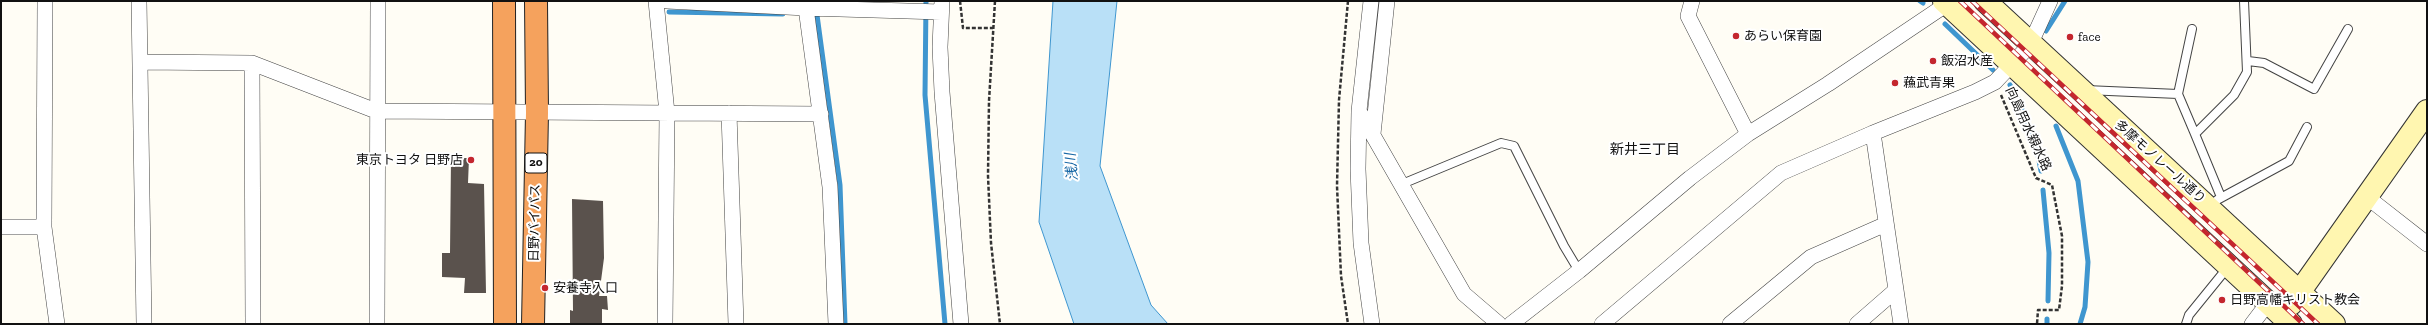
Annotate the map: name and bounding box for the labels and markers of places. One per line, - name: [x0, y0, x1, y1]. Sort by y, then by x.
- place label: あらい保育園: [1744, 28, 1822, 44]
- place label: face: [2078, 29, 2101, 45]
- marker: あらい保育園: [1731, 31, 1741, 41]
- marker: face: [2065, 32, 2075, 42]
- place label: 飯沼水産: [1941, 53, 1993, 69]
- marker: 飯沼水産: [1928, 56, 1938, 66]
- place label: 蘓武青果: [1903, 75, 1955, 91]
- marker: 蘓武青果: [1890, 78, 1900, 88]
- place label: 東京トヨタ 日野店: [356, 152, 463, 168]
- marker: 東京トヨタ 日野店: [466, 155, 476, 165]
- place label: 安養寺入口: [553, 280, 618, 296]
- marker: 安養寺入口: [540, 283, 550, 293]
- place label: 日野高幡キリスト教会: [2230, 292, 2360, 308]
- marker: 日野高幡キリスト教会: [2217, 295, 2227, 305]

